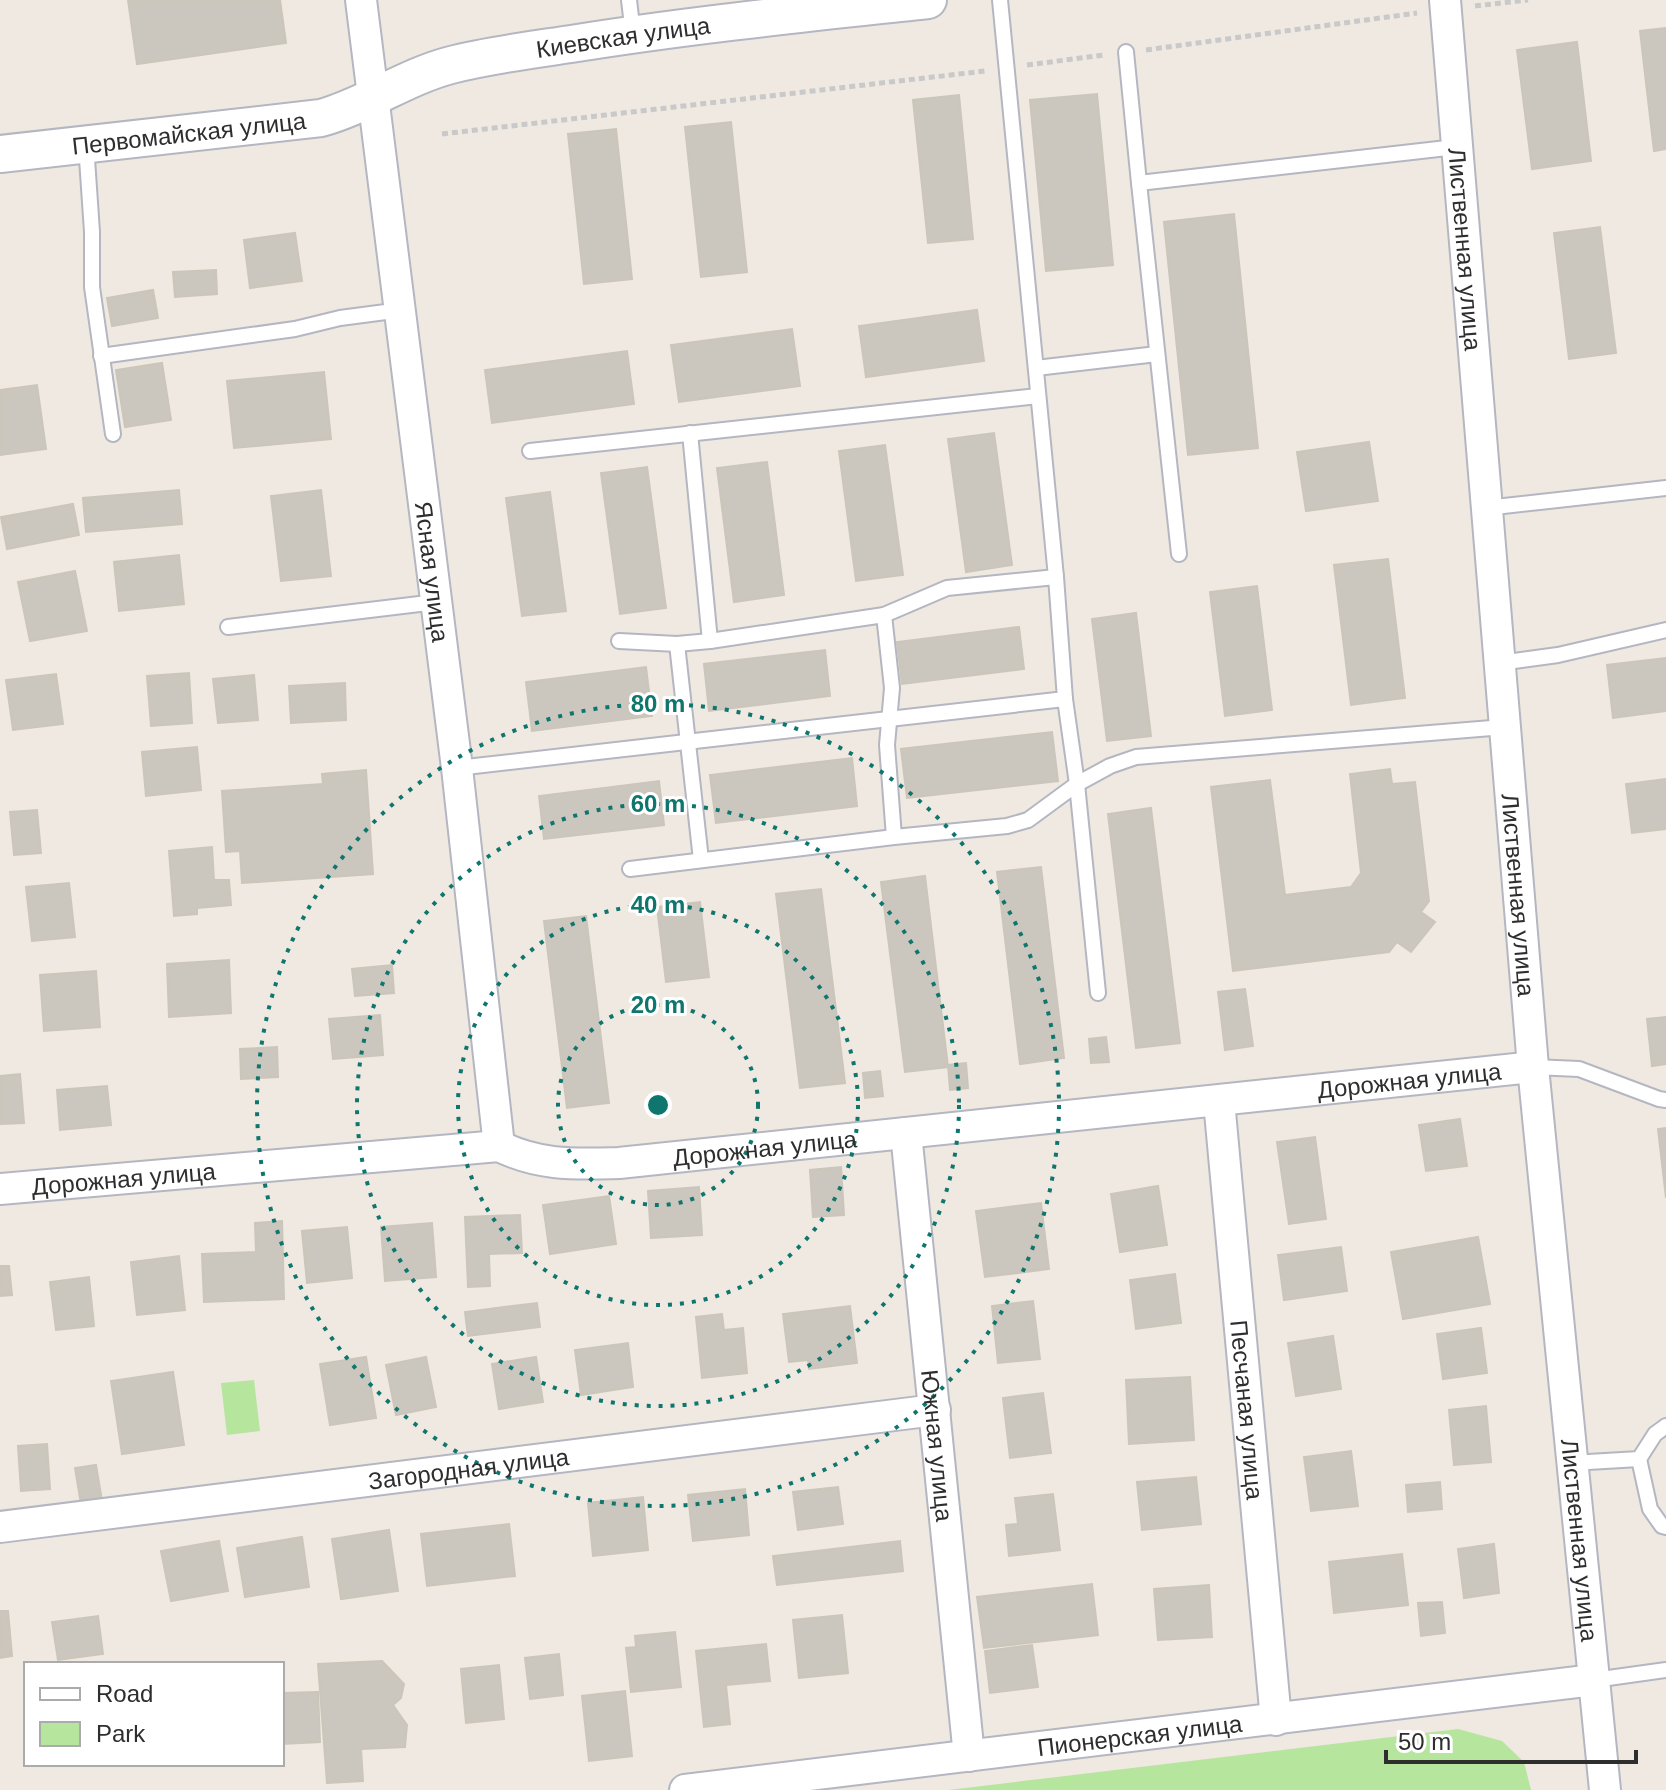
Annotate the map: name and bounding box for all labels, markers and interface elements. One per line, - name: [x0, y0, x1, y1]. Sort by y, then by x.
- street label: Киевская улица: [534, 11, 712, 62]
- street label: Первомайская улица: [70, 106, 308, 159]
- street label: Лиственная улица: [1444, 147, 1487, 352]
- street label: Ясная улица: [410, 500, 455, 644]
- text: 80 m: [631, 690, 685, 717]
- text: 60 m: [631, 790, 685, 817]
- street label: Лиственная улица: [1497, 792, 1541, 998]
- text: 40 m: [631, 891, 685, 918]
- text: 20 m: [631, 991, 685, 1018]
- street label: Дорожная улица: [1316, 1057, 1503, 1103]
- centre of rings: [644, 1091, 672, 1119]
- street label: Дорожная улица: [671, 1125, 859, 1171]
- street label: Дорожная улица: [30, 1157, 217, 1200]
- street label: Песчаная улица: [1226, 1319, 1269, 1501]
- street label: Южная улица: [916, 1368, 959, 1523]
- street label: Лиственная улица: [1557, 1437, 1604, 1643]
- street label: Загородная улица: [366, 1442, 571, 1494]
- legend: [24, 1662, 284, 1766]
- text: Road: [96, 1680, 153, 1707]
- street label: Пионерская улица: [1036, 1709, 1244, 1761]
- scale bar: [1386, 1714, 1636, 1764]
- text: Park: [96, 1720, 146, 1747]
- text: 50 m: [1398, 1728, 1451, 1755]

